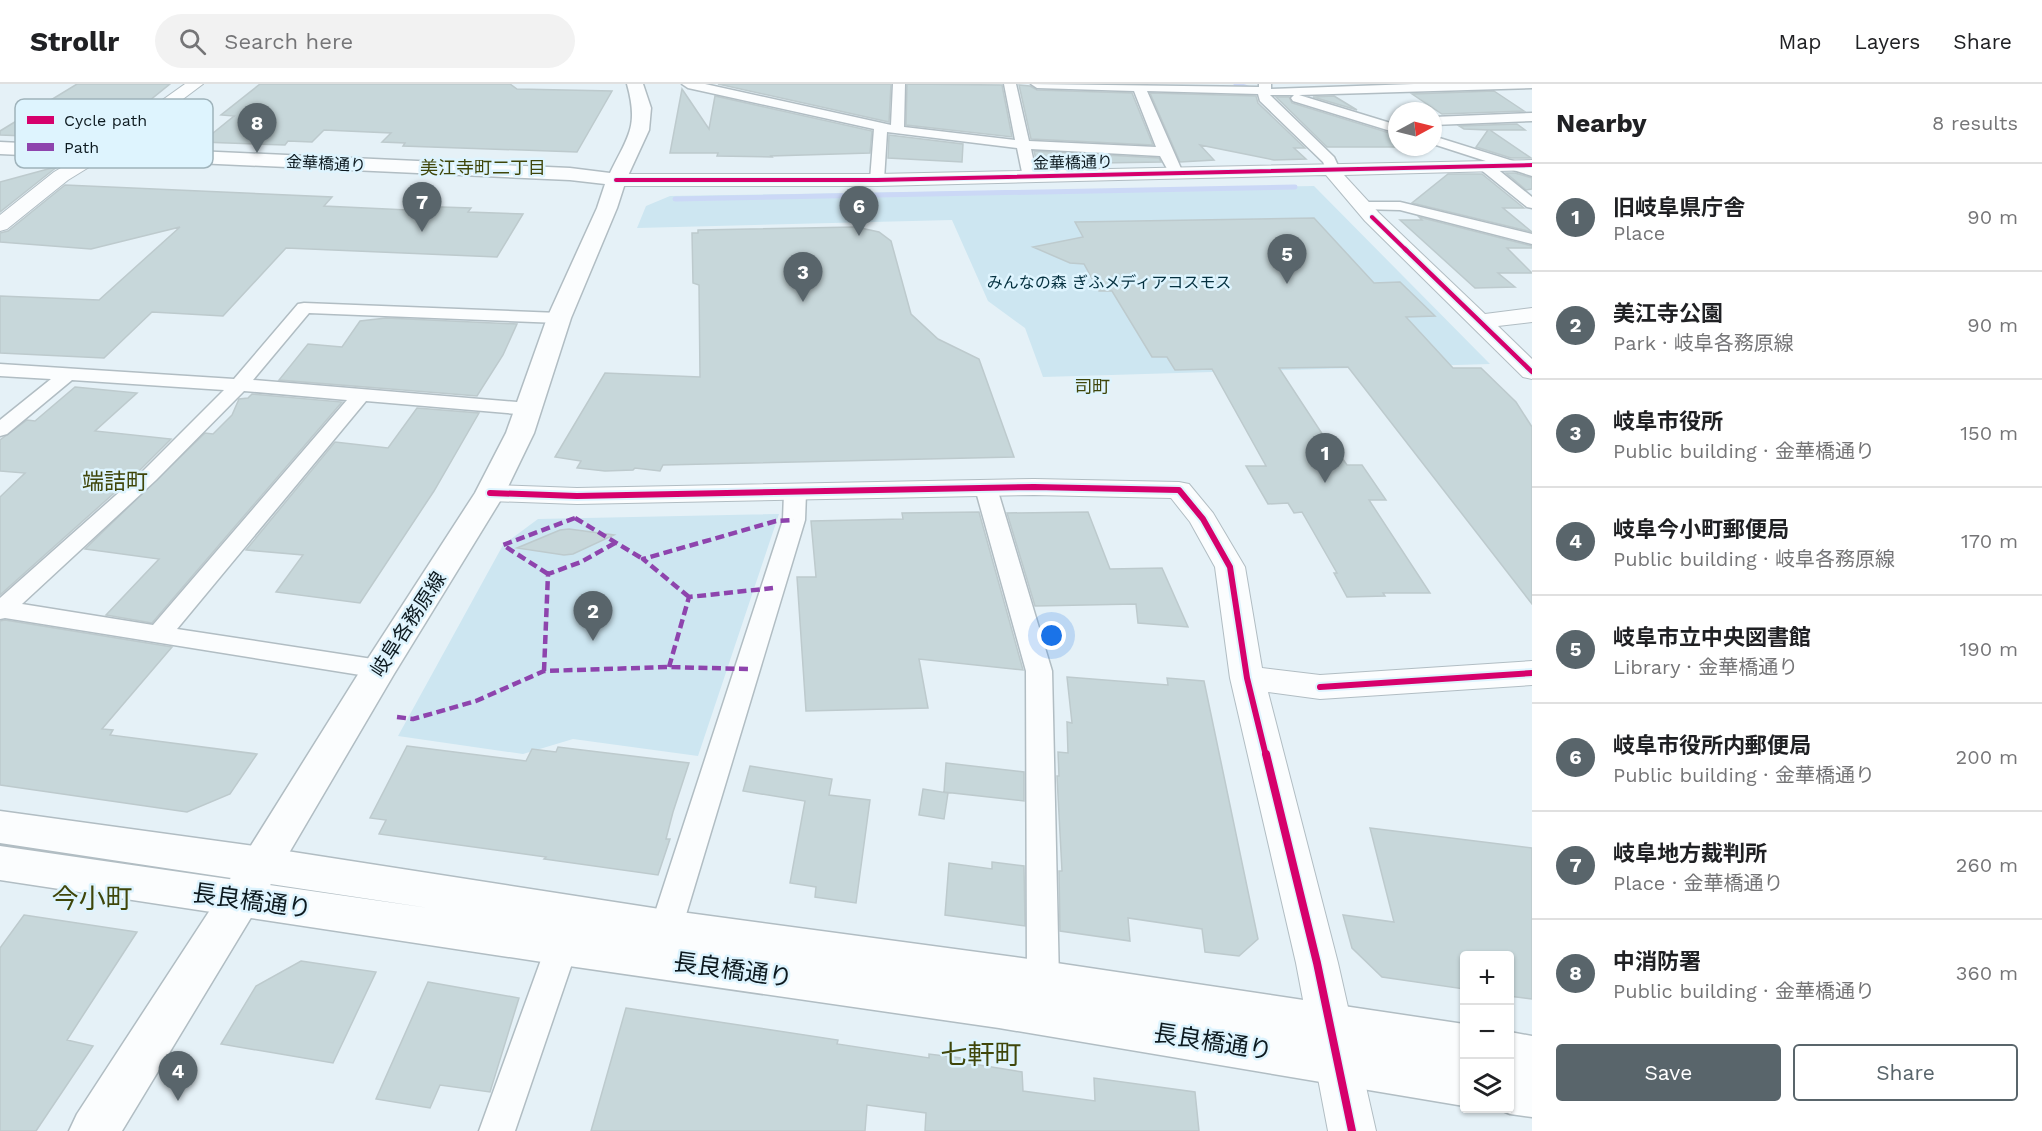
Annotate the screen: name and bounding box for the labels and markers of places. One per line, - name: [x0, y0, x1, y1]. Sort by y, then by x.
- pin: 8: [238, 104, 276, 153]
- pin: 7: [402, 182, 442, 232]
- pin: 6: [840, 186, 878, 236]
- pin: 5: [1268, 234, 1306, 284]
- pin: 3: [784, 252, 822, 302]
- pin: 1: [1306, 434, 1344, 483]
- pin: 2: [574, 592, 612, 641]
- pin: 4: [158, 1052, 198, 1101]

